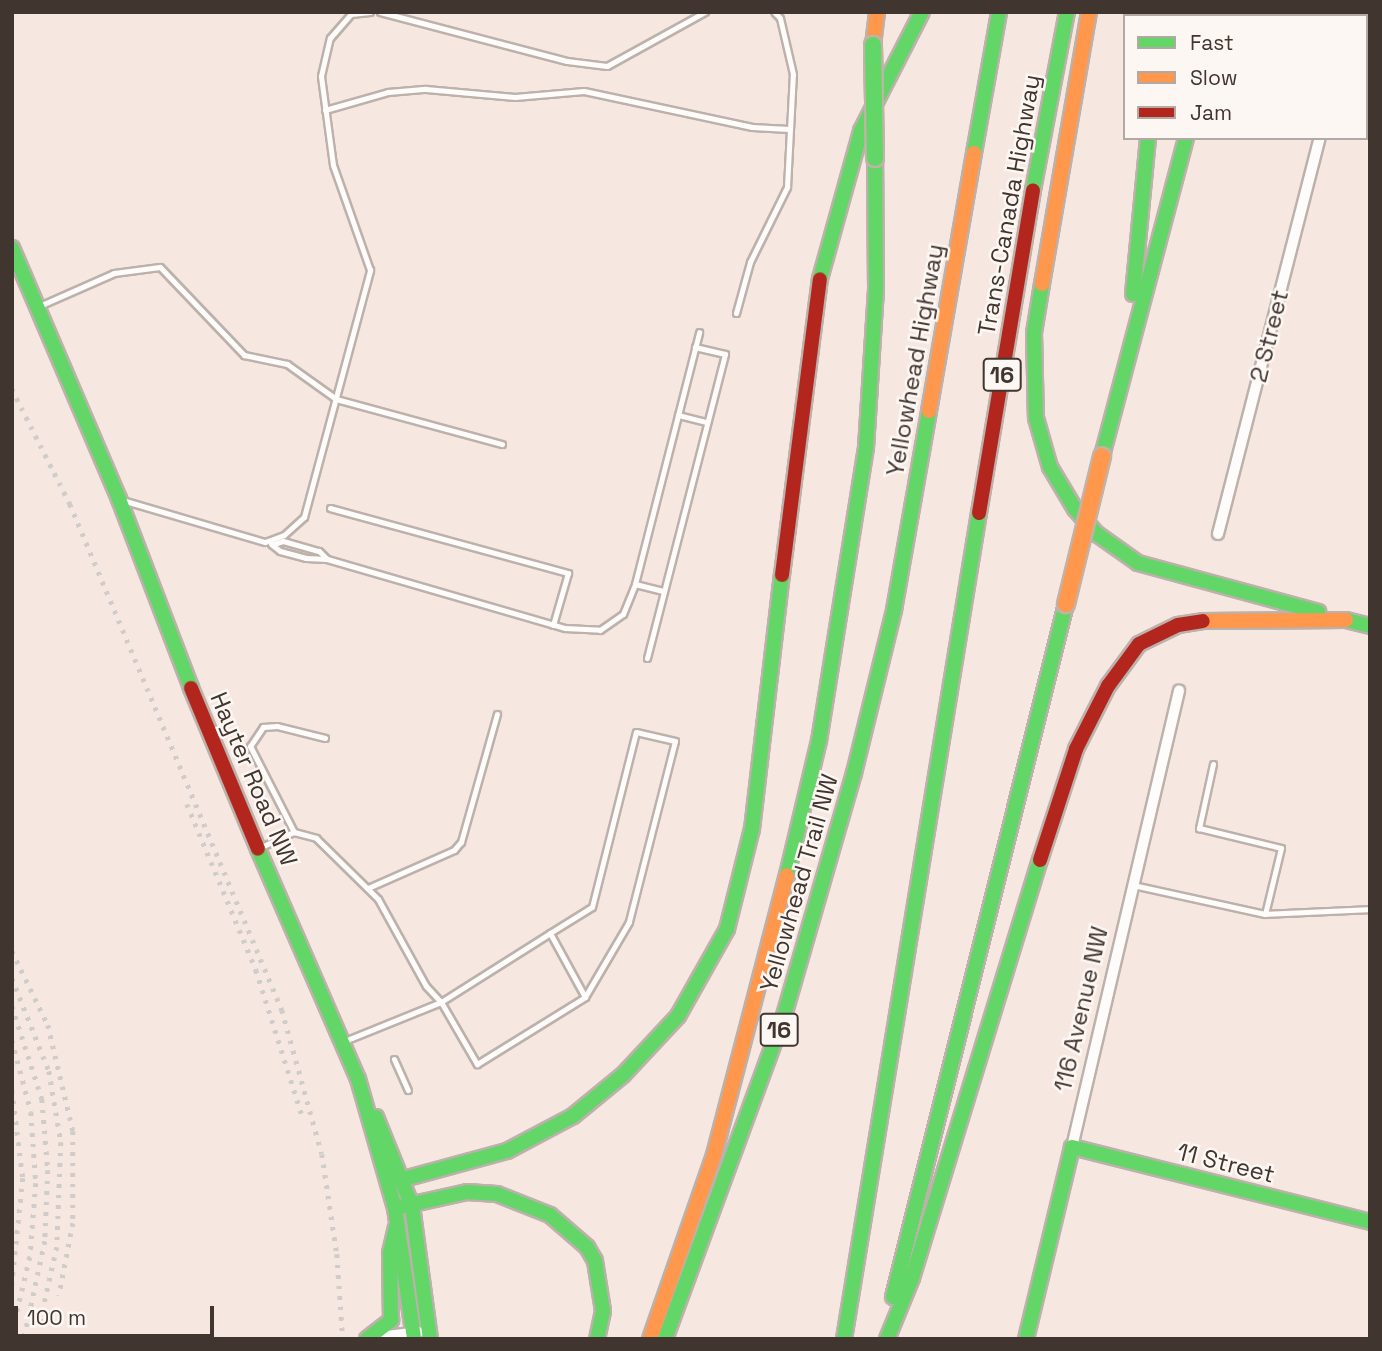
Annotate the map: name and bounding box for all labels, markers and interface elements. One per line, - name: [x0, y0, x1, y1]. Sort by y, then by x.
- legend: [1123, 14, 1368, 140]
- text: Fast: [1190, 29, 1234, 56]
- text: Slow: [1190, 64, 1238, 91]
- street label: Trans-Canada Highway: [972, 72, 1046, 338]
- text: Jam: [1190, 99, 1232, 126]
- street label: Yellowhead Highway: [880, 242, 950, 478]
- street label: 2 Street: [1244, 287, 1294, 385]
- road number: 16: [981, 356, 1023, 394]
- street label: Hayter Road NW: [204, 688, 304, 870]
- street label: Yellowhead Trail NW: [754, 770, 844, 996]
- street label: 116 Avenue NW: [1048, 924, 1114, 1094]
- road number: 16: [758, 1010, 800, 1050]
- street label: 11 Street: [1174, 1137, 1278, 1189]
- scale bar: [18, 1292, 217, 1336]
- text: 100 m: [27, 1304, 86, 1331]

